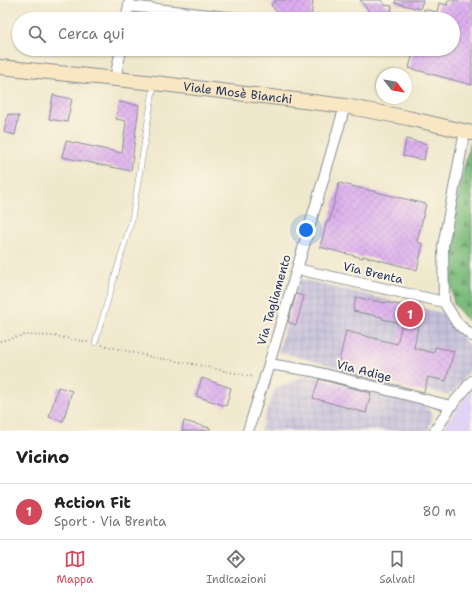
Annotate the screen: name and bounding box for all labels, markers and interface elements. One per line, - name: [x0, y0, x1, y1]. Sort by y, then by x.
- search box: [12, 12, 460, 56]
- icon: search: [26, 23, 48, 45]
- text: Cerca qui: [58, 24, 125, 44]
- north arrow: [376, 68, 412, 104]
- street label: Viale Mosè Bianchi: [182, 78, 293, 108]
- your location: [296, 220, 316, 240]
- street label: Via Tagliamento: [253, 253, 295, 347]
- street label: Via Brenta: [341, 258, 405, 288]
- pin: 1: [397, 299, 423, 329]
- street label: Via Adige: [335, 356, 394, 386]
- text: Vicino: [16, 446, 69, 468]
- text: Action Fit: [54, 493, 131, 513]
- text: 1: [26, 503, 32, 520]
- text: 80 m: [422, 503, 456, 520]
- text: Sport · Via Brenta: [54, 513, 166, 530]
- tab: Mappa: [57, 548, 93, 587]
- tab: Indicazioni: [206, 548, 266, 587]
- tab: Salvati: [380, 548, 415, 587]

